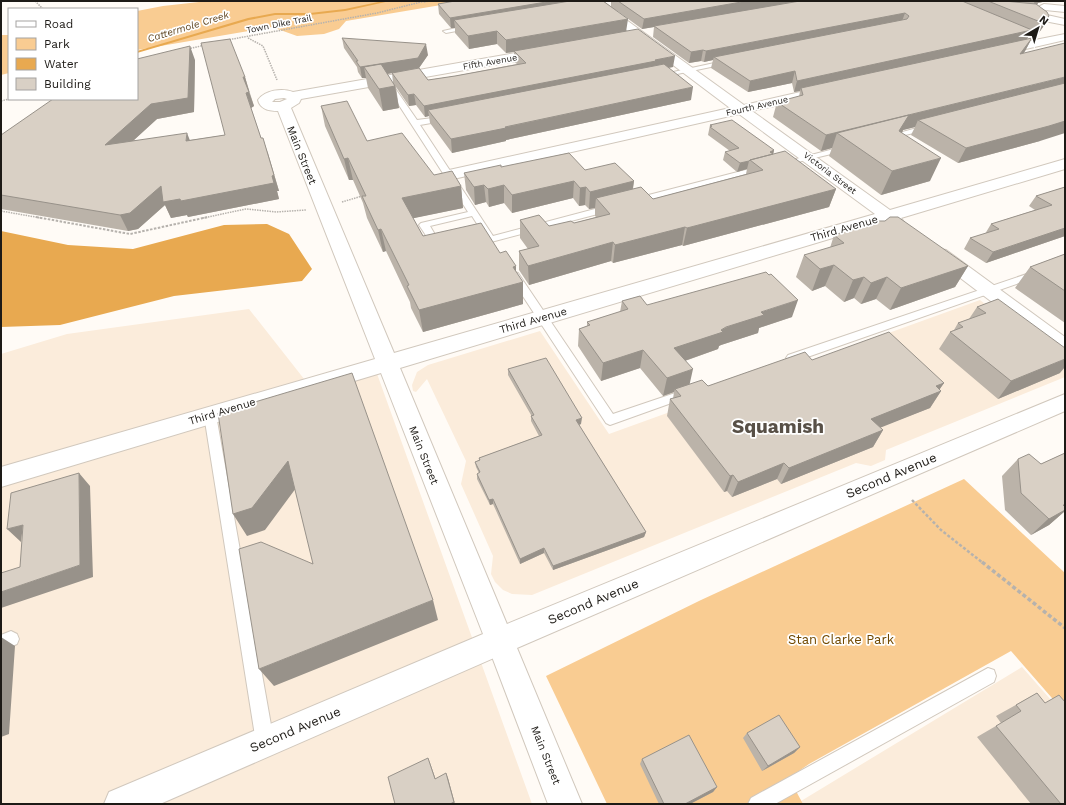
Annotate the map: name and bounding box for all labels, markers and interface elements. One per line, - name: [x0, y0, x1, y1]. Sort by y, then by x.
- legend: [8, 8, 138, 100]
- north arrow: [1018, 8, 1058, 48]
- water label: Cattermole Creek: [146, 9, 231, 44]
- street label: Town Dike Trail: [246, 13, 313, 35]
- text: N: [1037, 13, 1051, 28]
- text: Road: [44, 17, 73, 31]
- text: Park: [44, 37, 70, 51]
- street label: Fifth Avenue: [462, 52, 518, 72]
- text: Water: [44, 57, 79, 71]
- text: Building: [44, 77, 91, 91]
- street label: Fourth Avenue: [725, 94, 789, 118]
- street label: Main Street: [284, 124, 319, 187]
- street label: Victoria Street: [802, 150, 859, 196]
- street label: Third Avenue: [809, 213, 879, 244]
- street label: Third Avenue: [498, 305, 568, 336]
- street label: Third Avenue: [187, 395, 257, 428]
- district label: Squamish: [732, 415, 824, 438]
- street label: Main Street: [406, 424, 441, 487]
- street label: Second Avenue: [844, 450, 939, 501]
- street label: Second Avenue: [546, 576, 641, 627]
- park label: Stan Clarke Park: [788, 632, 895, 647]
- street label: Second Avenue: [248, 704, 343, 755]
- street label: Main Street: [528, 724, 563, 787]

